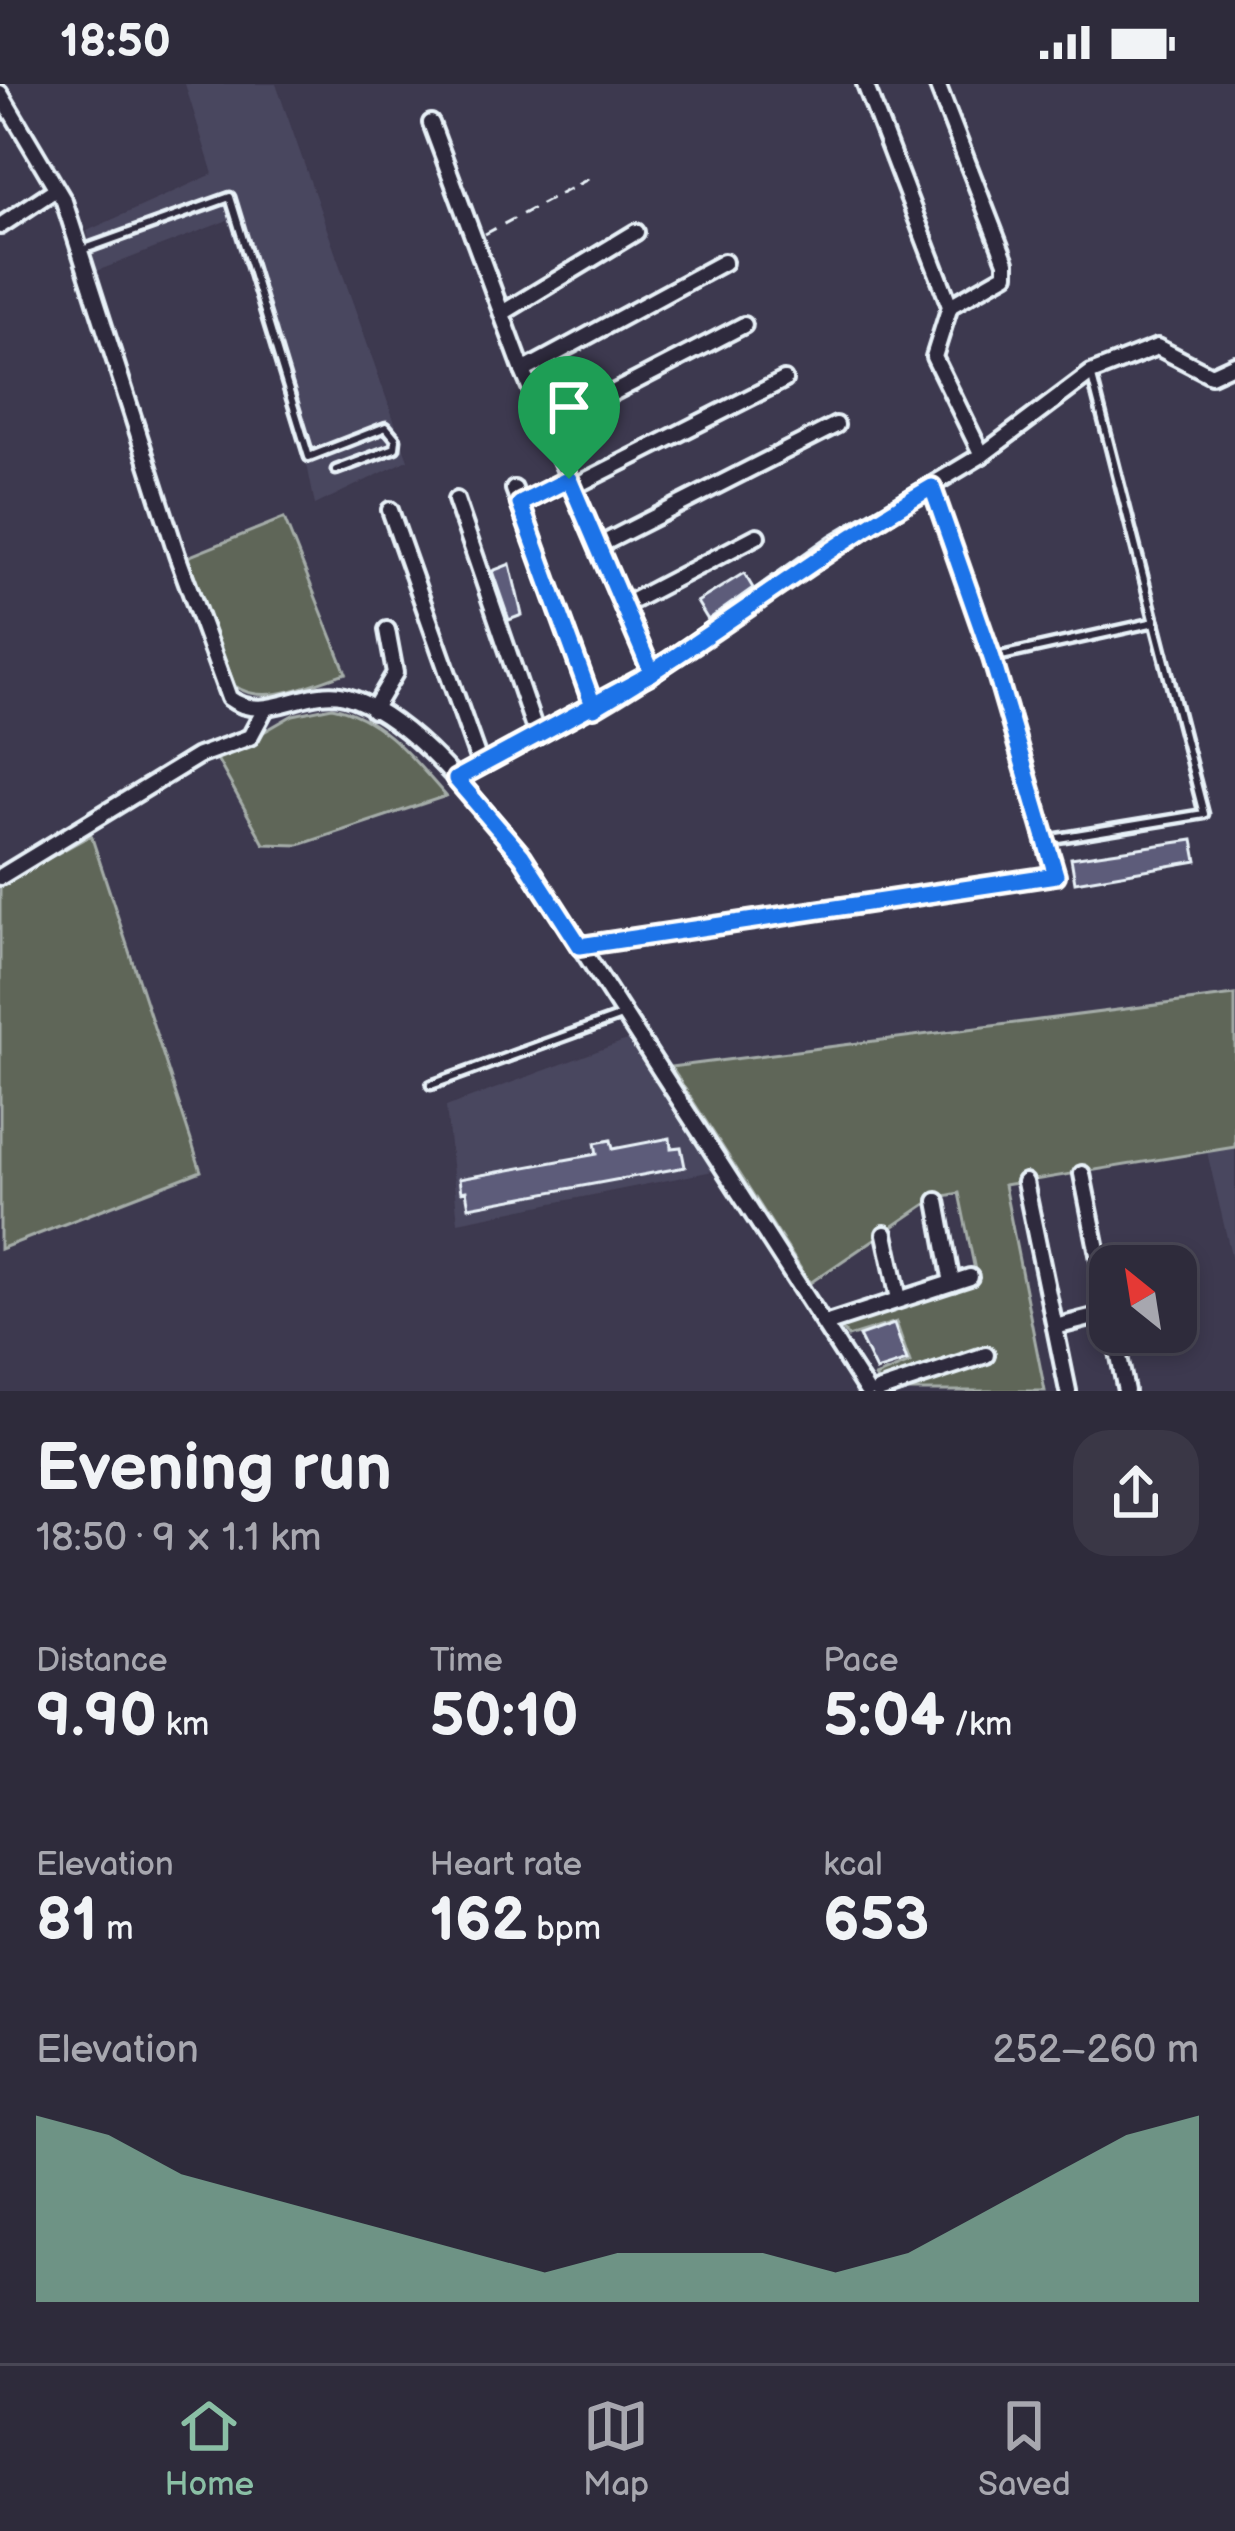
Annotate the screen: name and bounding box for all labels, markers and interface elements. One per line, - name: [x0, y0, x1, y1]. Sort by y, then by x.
- text: 18:50: [60, 15, 171, 70]
- pin: [518, 356, 620, 479]
- icon: arrive: [536, 374, 602, 440]
- north arrow: [1089, 1245, 1197, 1353]
- map controls: [1089, 1245, 1197, 1353]
- text: Evening run: [36, 1430, 392, 1509]
- button: share: [1073, 1430, 1199, 1556]
- text: 18:50 · 9 × 1.1 km: [36, 1515, 322, 1562]
- text: Distance: [36, 1641, 168, 1681]
- text: Time: [430, 1641, 503, 1681]
- text: Pace: [823, 1641, 899, 1681]
- text: 9.90: [36, 1681, 157, 1753]
- text: 50:10: [430, 1681, 579, 1753]
- text: 5:04: [823, 1681, 945, 1753]
- text: km: [157, 1705, 209, 1745]
- text: /km: [945, 1705, 1012, 1745]
- text: Elevation: [36, 1845, 174, 1885]
- text: Heart rate: [430, 1845, 582, 1885]
- text: kcal: [823, 1845, 883, 1885]
- text: 81: [36, 1885, 97, 1957]
- text: 162: [430, 1885, 527, 1957]
- text: 653: [823, 1885, 929, 1957]
- text: m: [97, 1909, 134, 1949]
- text: bpm: [527, 1909, 601, 1949]
- text: Elevation: [36, 2027, 199, 2074]
- text: 252–260 m: [992, 2027, 1199, 2074]
- tab: Home: [164, 2393, 254, 2505]
- tab: Map: [583, 2393, 649, 2505]
- tab: Saved: [978, 2393, 1071, 2505]

